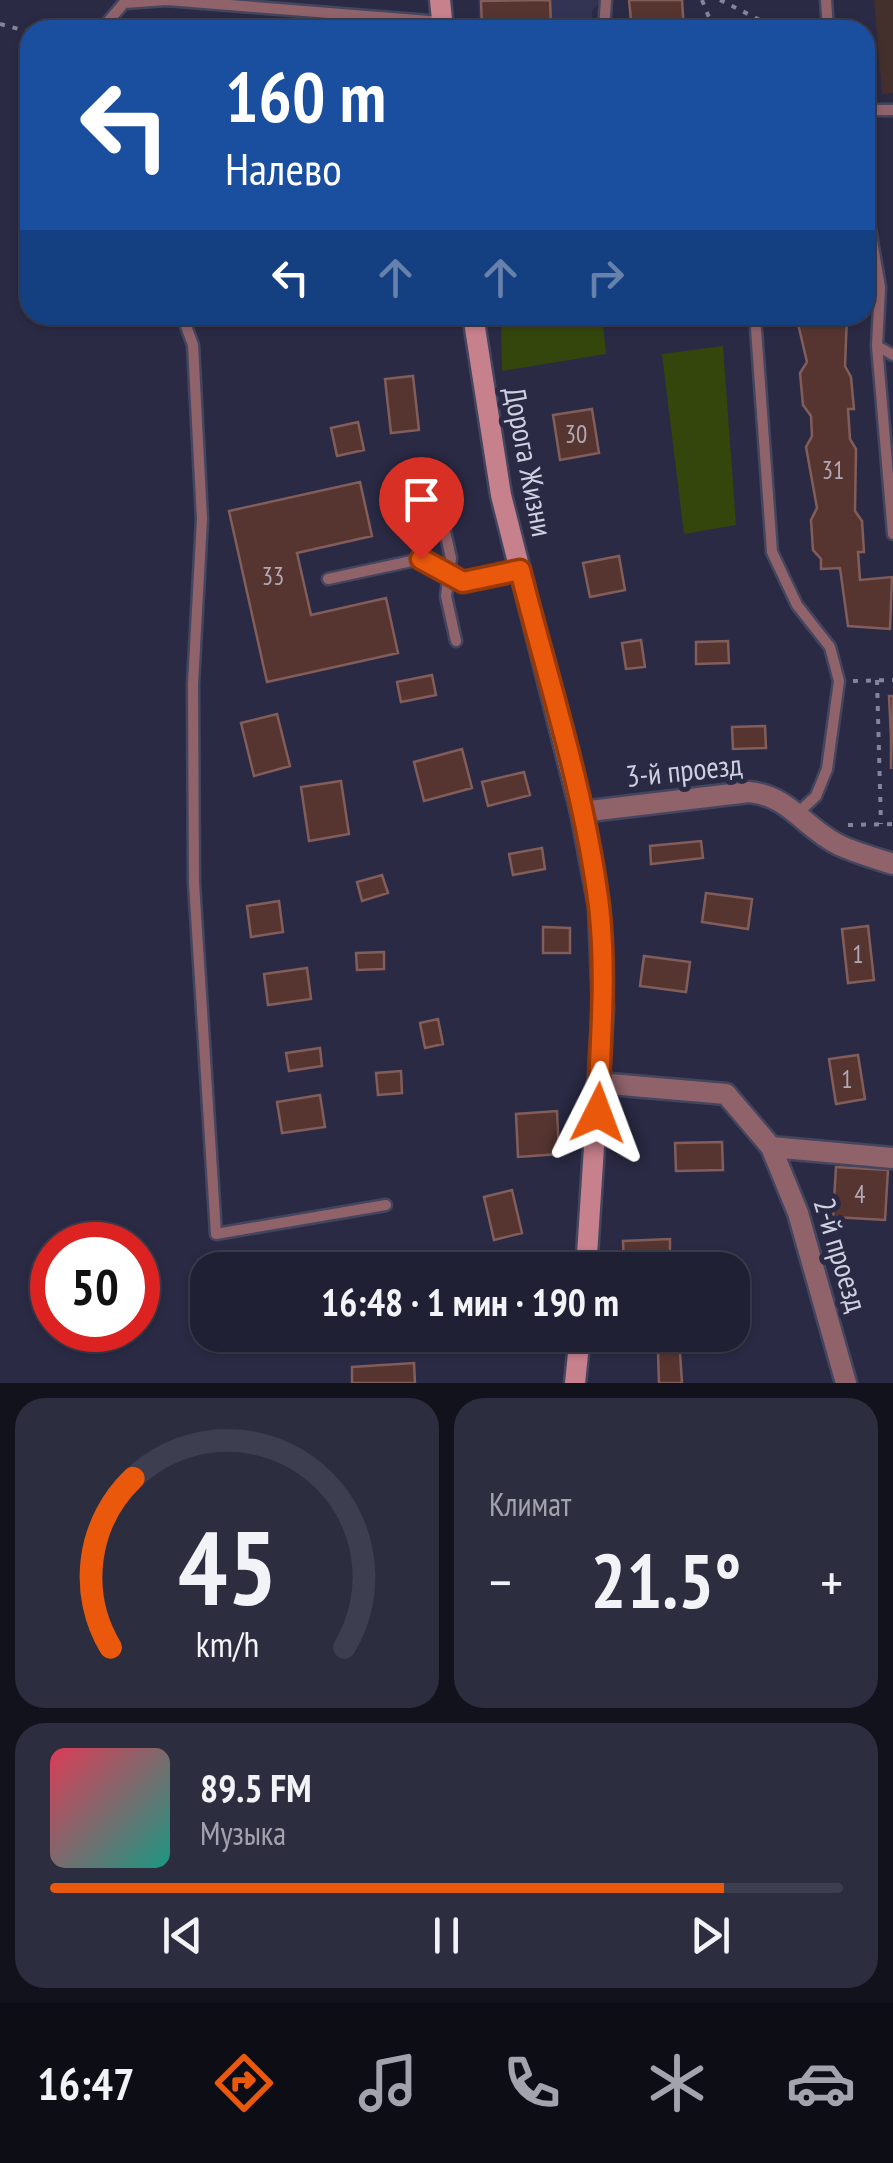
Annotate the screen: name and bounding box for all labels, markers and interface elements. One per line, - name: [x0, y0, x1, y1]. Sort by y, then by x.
- text: 160 m: [225, 51, 386, 141]
- icon: left: [60, 60, 190, 190]
- text: Налево: [225, 139, 342, 197]
- icon: left: [263, 250, 318, 305]
- icon: ahead: [368, 250, 423, 305]
- icon: ahead: [473, 250, 528, 305]
- icon: right: [578, 250, 633, 305]
- street label: Дорога Жизни: [496, 384, 563, 540]
- house number: 30: [565, 418, 587, 450]
- house number: 31: [822, 454, 844, 486]
- pin: [379, 457, 464, 560]
- icon: arrive: [394, 472, 449, 527]
- house number: 33: [262, 560, 284, 592]
- street label: 3-й проезд: [624, 744, 744, 795]
- house number: 1: [852, 938, 864, 970]
- position arrow: [546, 1061, 650, 1165]
- house number: 1: [841, 1063, 853, 1095]
- house number: 4: [854, 1178, 866, 1210]
- street label: 2-й проезд: [806, 1193, 877, 1316]
- speed limit sign: 50: [30, 1222, 160, 1352]
- text: 16:48 · 1 мин · 190 m: [321, 1277, 619, 1326]
- text: Климат: [489, 1483, 571, 1525]
- text: 45: [177, 1499, 277, 1634]
- text: 21.5°: [591, 1532, 741, 1629]
- text: −: [489, 1546, 512, 1617]
- text: +: [820, 1546, 843, 1617]
- text: km/h: [195, 1621, 259, 1667]
- text: 89.5 FM: [200, 1763, 312, 1812]
- text: Музыка: [200, 1812, 286, 1854]
- icon: previous: [155, 1908, 210, 1963]
- icon: pause: [419, 1908, 474, 1963]
- icon: next: [683, 1908, 738, 1963]
- icon: directions: [209, 2048, 279, 2118]
- icon: music: [353, 2048, 423, 2118]
- icon: phone: [497, 2048, 567, 2118]
- icon: climate: [642, 2048, 712, 2118]
- icon: car: [786, 2048, 856, 2118]
- text: 16:47: [37, 2054, 134, 2112]

